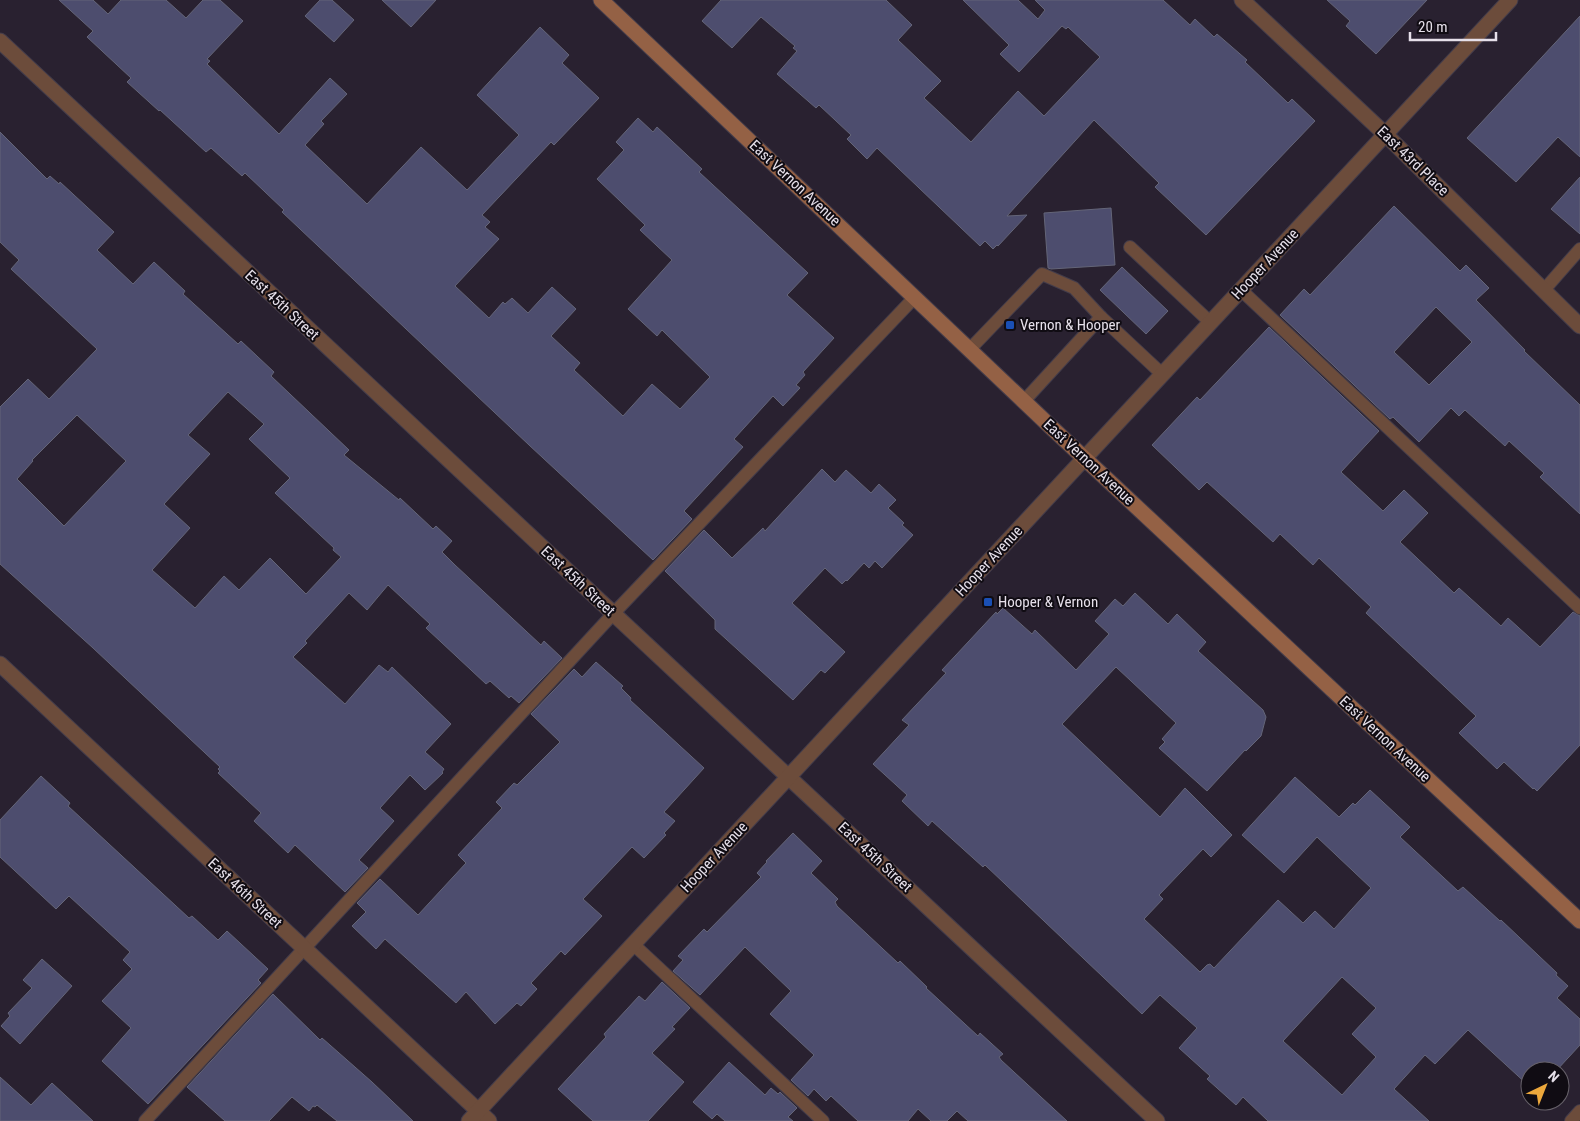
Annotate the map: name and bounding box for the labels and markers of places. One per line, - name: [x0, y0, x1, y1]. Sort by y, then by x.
- place label: Vernon & Hooper: [1020, 316, 1121, 334]
- marker: Vernon & Hooper: [1004, 319, 1016, 331]
- place label: Hooper & Vernon: [998, 593, 1098, 611]
- marker: Hooper & Vernon: [982, 596, 994, 608]

